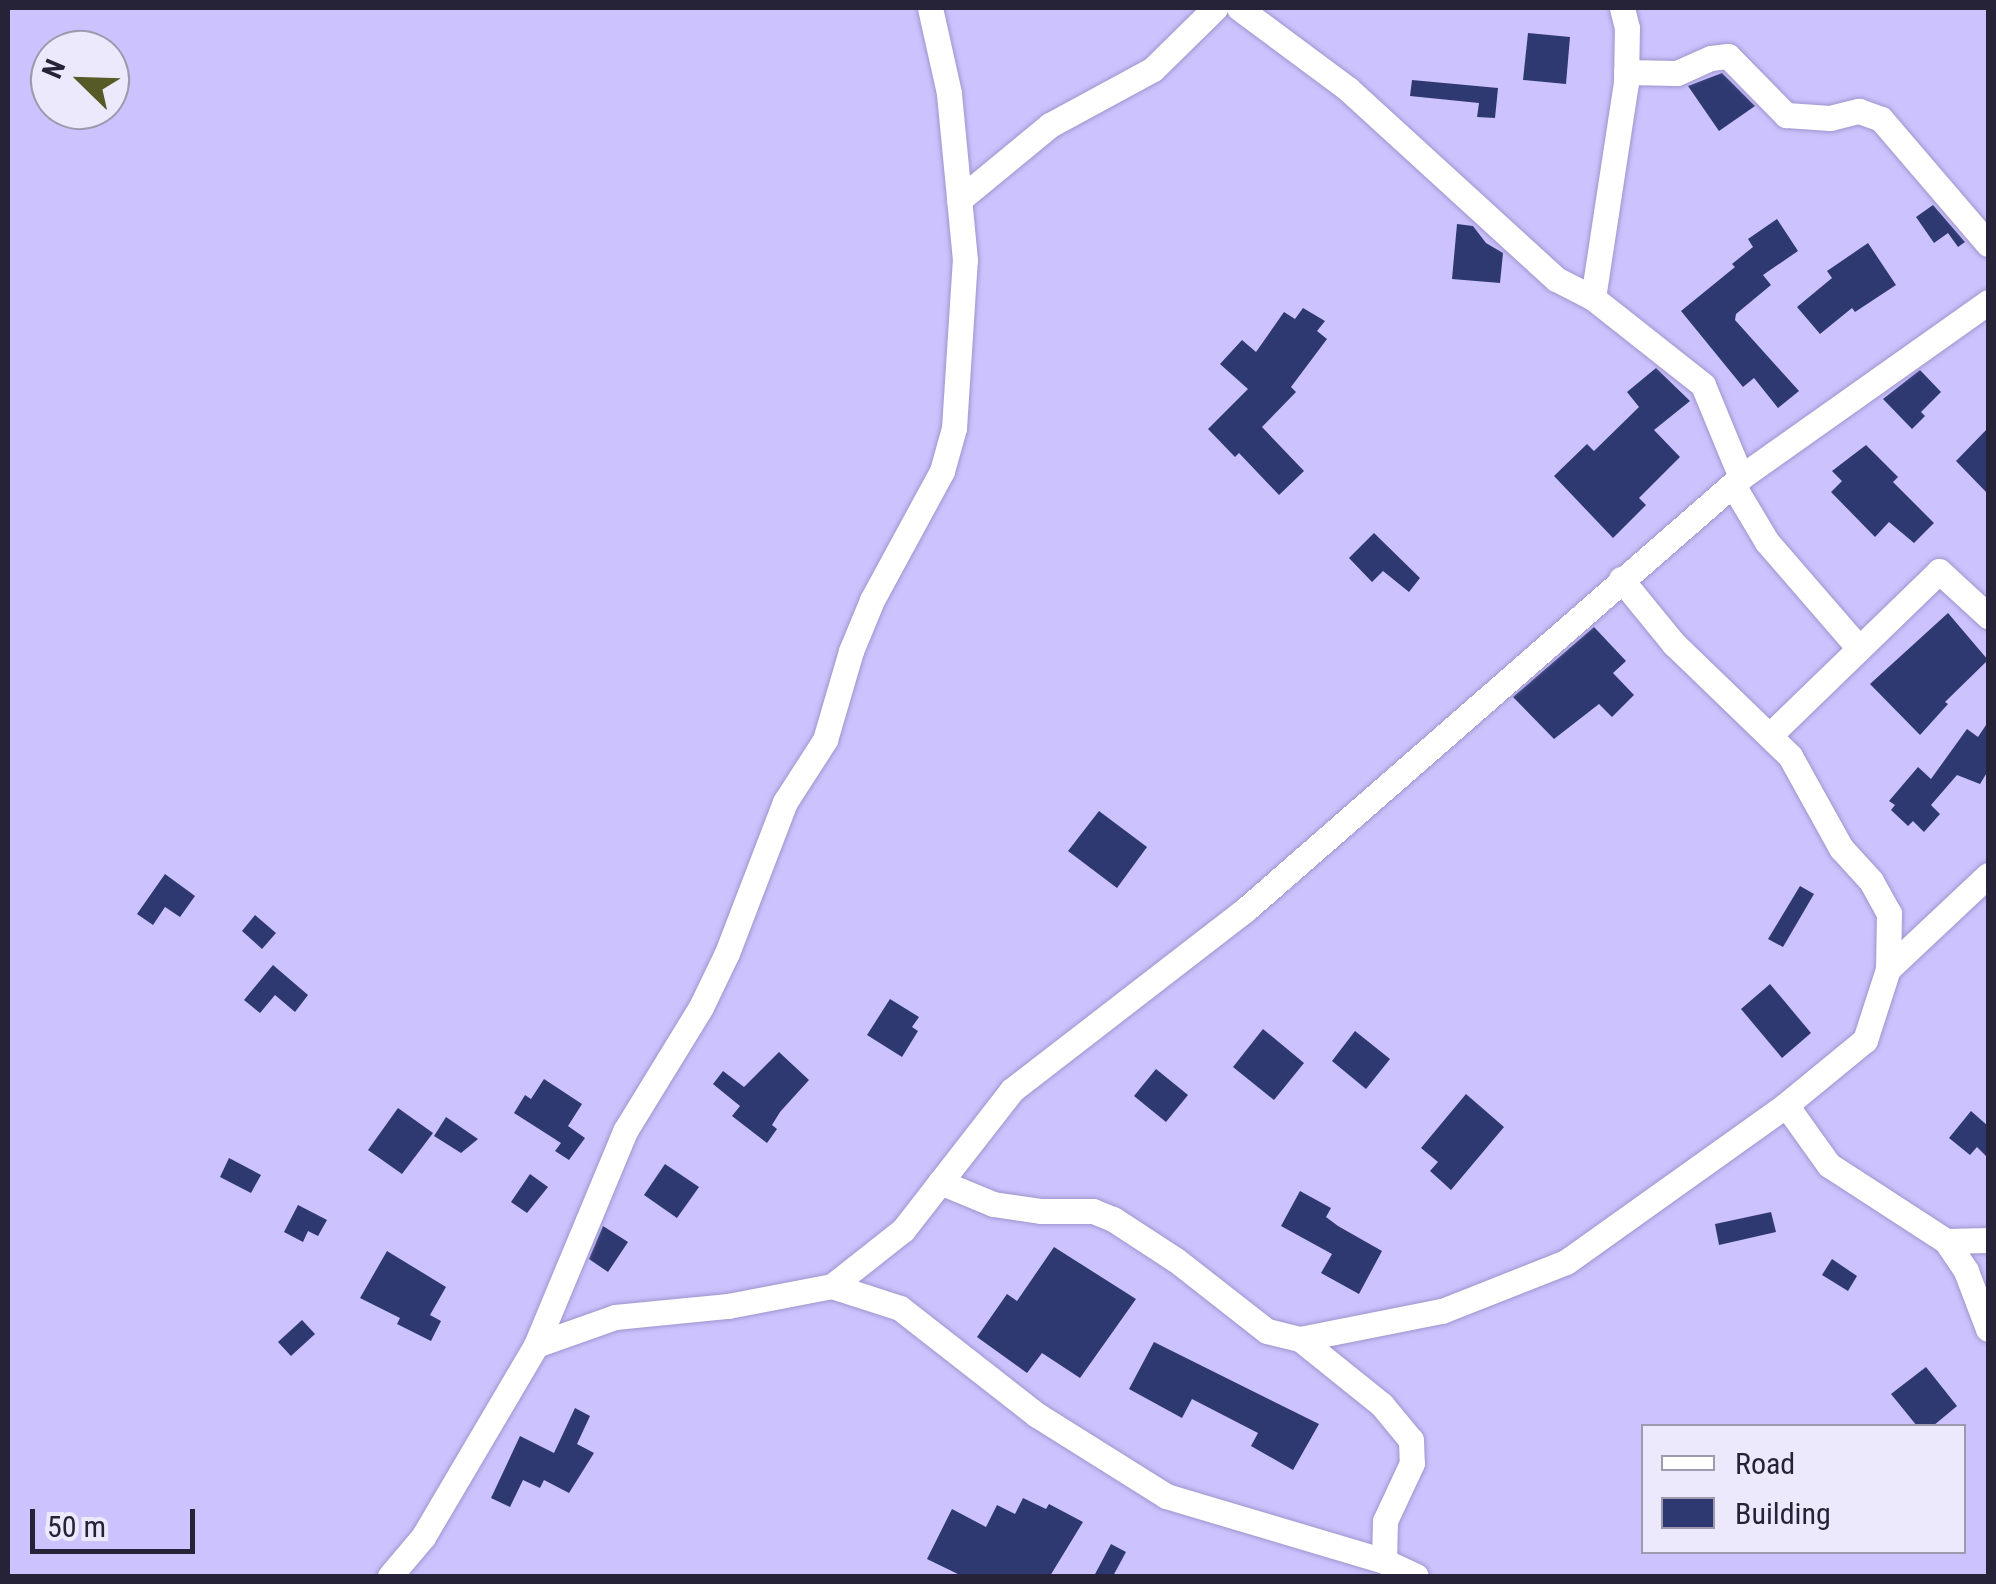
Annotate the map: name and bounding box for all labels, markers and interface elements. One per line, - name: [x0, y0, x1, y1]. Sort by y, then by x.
- north arrow: [30, 30, 130, 130]
- text: N: [35, 55, 72, 83]
- legend: [1641, 1424, 1966, 1554]
- text: Road: [1735, 1446, 1795, 1481]
- scale bar: [35, 1489, 200, 1551]
- text: Building: [1735, 1496, 1831, 1531]
- text: 50 m: [47, 1509, 106, 1544]

